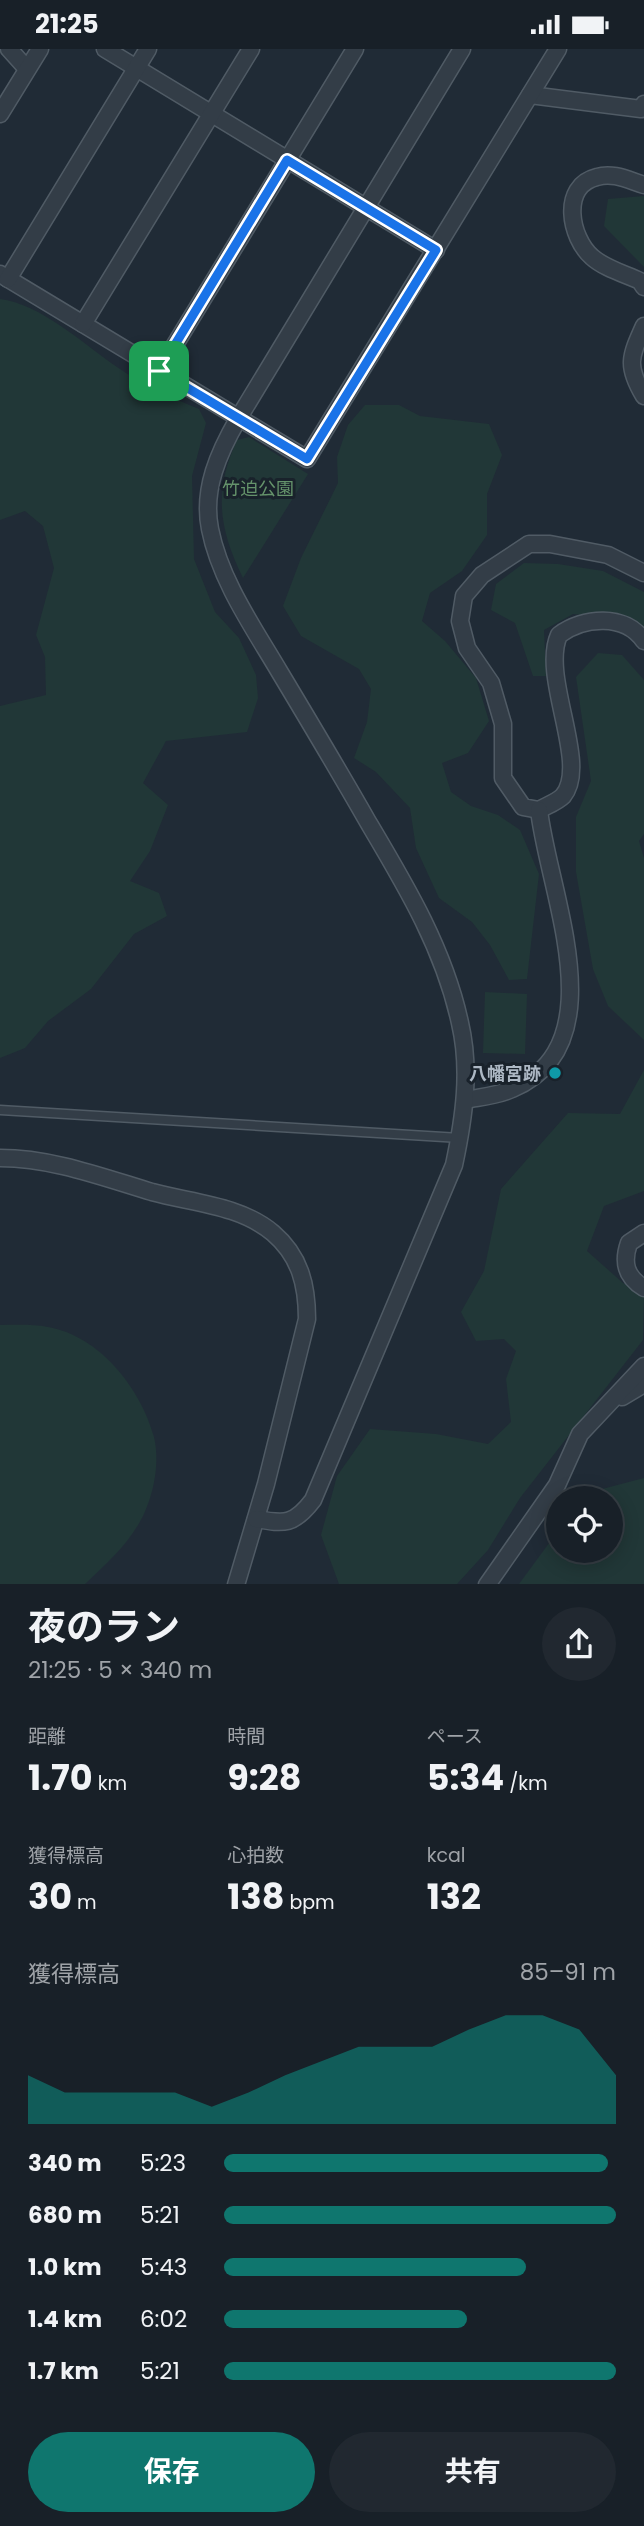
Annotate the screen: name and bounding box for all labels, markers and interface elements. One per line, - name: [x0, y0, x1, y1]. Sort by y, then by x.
- text: 21:25: [35, 6, 99, 42]
- pin: [129, 341, 189, 401]
- icon: arrive: [140, 352, 178, 390]
- park label: 竹迫公園: [222, 476, 294, 501]
- place label: 八幡宮跡: [469, 1061, 541, 1086]
- marker: 八幡宮跡: [547, 1065, 563, 1081]
- map controls: [546, 1486, 623, 1563]
- button: locate: [546, 1486, 623, 1563]
- text: 夜のラン: [28, 1600, 180, 1653]
- button: share: [542, 1607, 616, 1681]
- text: 21:25 · 5 × 340 m: [28, 1654, 212, 1686]
- text: 距離: [28, 1723, 66, 1750]
- text: 時間: [227, 1723, 265, 1750]
- text: ペース: [427, 1723, 483, 1750]
- text: 1.70: [28, 1753, 93, 1802]
- text: 9:28: [227, 1753, 301, 1802]
- text: 5:34: [427, 1753, 504, 1802]
- text: km: [93, 1770, 127, 1797]
- text: /km: [504, 1770, 548, 1797]
- text: 獲得標高: [28, 1842, 104, 1869]
- text: 心拍数: [227, 1842, 284, 1869]
- text: kcal: [427, 1842, 466, 1869]
- text: 30: [28, 1872, 72, 1921]
- text: 138: [227, 1872, 284, 1921]
- text: 132: [427, 1872, 481, 1921]
- text: m: [72, 1889, 97, 1916]
- text: bpm: [284, 1889, 335, 1916]
- text: 85–91 m: [520, 1956, 616, 1988]
- text: 獲得標高: [28, 1958, 120, 1990]
- text: 340 m: [28, 2147, 102, 2179]
- text: 5:23: [140, 2147, 186, 2179]
- text: 680 m: [28, 2199, 102, 2231]
- text: 5:21: [140, 2199, 180, 2231]
- text: 1.0 km: [28, 2251, 102, 2283]
- text: 5:43: [140, 2251, 187, 2283]
- text: 1.4 km: [28, 2303, 102, 2335]
- text: 6:02: [140, 2303, 187, 2335]
- text: 1.7 km: [28, 2355, 99, 2387]
- text: 5:21: [140, 2355, 180, 2387]
- button: 保存: [28, 2432, 315, 2512]
- button: 共有: [329, 2432, 616, 2512]

